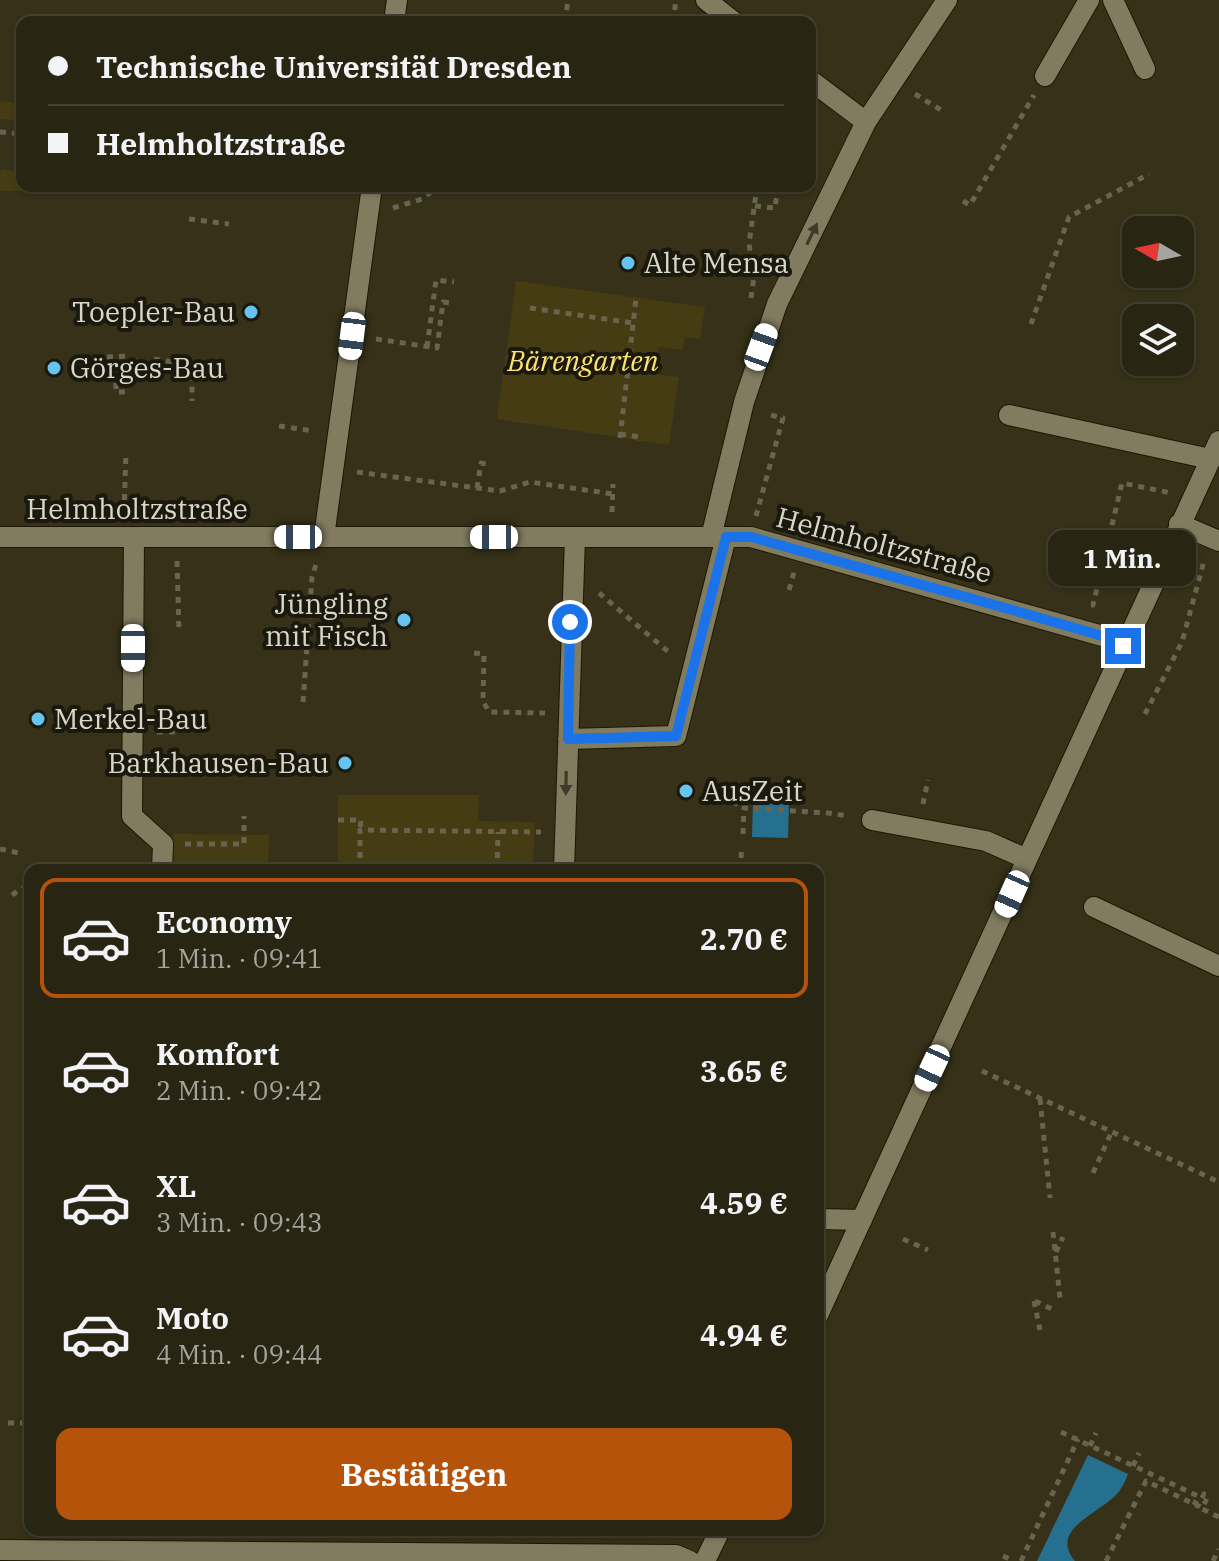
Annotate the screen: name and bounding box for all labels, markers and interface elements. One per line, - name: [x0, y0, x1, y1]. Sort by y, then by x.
- text: Technische Universität Dresden: [96, 47, 572, 86]
- text: Helmholtzstraße: [96, 124, 346, 163]
- north arrow: [1122, 216, 1194, 288]
- map controls: [1122, 216, 1194, 376]
- one-way arrow: [805, 223, 819, 246]
- place label: Alte Mensa: [644, 244, 789, 281]
- marker: Alte Mensa: [619, 254, 637, 272]
- place label: Toepler-Bau: [72, 293, 235, 330]
- marker: Toepler-Bau: [242, 303, 260, 321]
- button: layers: [1122, 304, 1194, 376]
- car: [337, 311, 367, 361]
- car: [742, 320, 780, 374]
- park label: Bärengarten: [506, 342, 659, 379]
- place label: Görges-Bau: [70, 349, 224, 386]
- marker: Görges-Bau: [45, 359, 63, 377]
- street label: Helmholtzstraße: [26, 490, 248, 527]
- street label: Helmholtzstraße: [772, 498, 996, 591]
- car: [274, 525, 322, 549]
- car: [470, 525, 518, 549]
- callout: 1 Min.: [1049, 530, 1197, 586]
- text: 1 Min.: [1083, 541, 1161, 575]
- place label: Jüngling mit Fisch: [265, 585, 388, 654]
- route start: [552, 604, 588, 640]
- marker: Jüngling mit Fisch: [395, 611, 413, 629]
- car: [121, 624, 145, 672]
- route end: [1105, 628, 1141, 664]
- place label: Merkel-Bau: [54, 700, 207, 737]
- marker: Merkel-Bau: [29, 710, 47, 728]
- place label: Barkhausen-Bau: [107, 744, 329, 781]
- marker: Barkhausen-Bau: [336, 754, 354, 772]
- one-way arrow: [560, 771, 573, 796]
- place label: AusZeit: [702, 772, 803, 809]
- marker: AusZeit: [677, 782, 695, 800]
- car: [991, 867, 1033, 921]
- icon: car: [60, 902, 132, 974]
- text: Economy: [156, 902, 292, 941]
- text: 2.70 €: [700, 919, 788, 958]
- text: 1 Min. · 09:41: [156, 941, 323, 975]
- icon: car: [60, 1034, 132, 1106]
- text: Komfort: [156, 1034, 279, 1073]
- car: [911, 1041, 953, 1095]
- text: 3.65 €: [700, 1051, 788, 1090]
- text: 2 Min. · 09:42: [156, 1073, 323, 1107]
- icon: car: [60, 1166, 132, 1238]
- text: XL: [156, 1166, 196, 1205]
- text: 4.59 €: [700, 1183, 788, 1222]
- text: 3 Min. · 09:43: [156, 1205, 323, 1239]
- icon: car: [60, 1298, 132, 1370]
- text: Moto: [156, 1298, 229, 1337]
- text: 4.94 €: [700, 1315, 788, 1354]
- text: 4 Min. · 09:44: [156, 1337, 323, 1371]
- button: Bestätigen: [56, 1428, 792, 1520]

